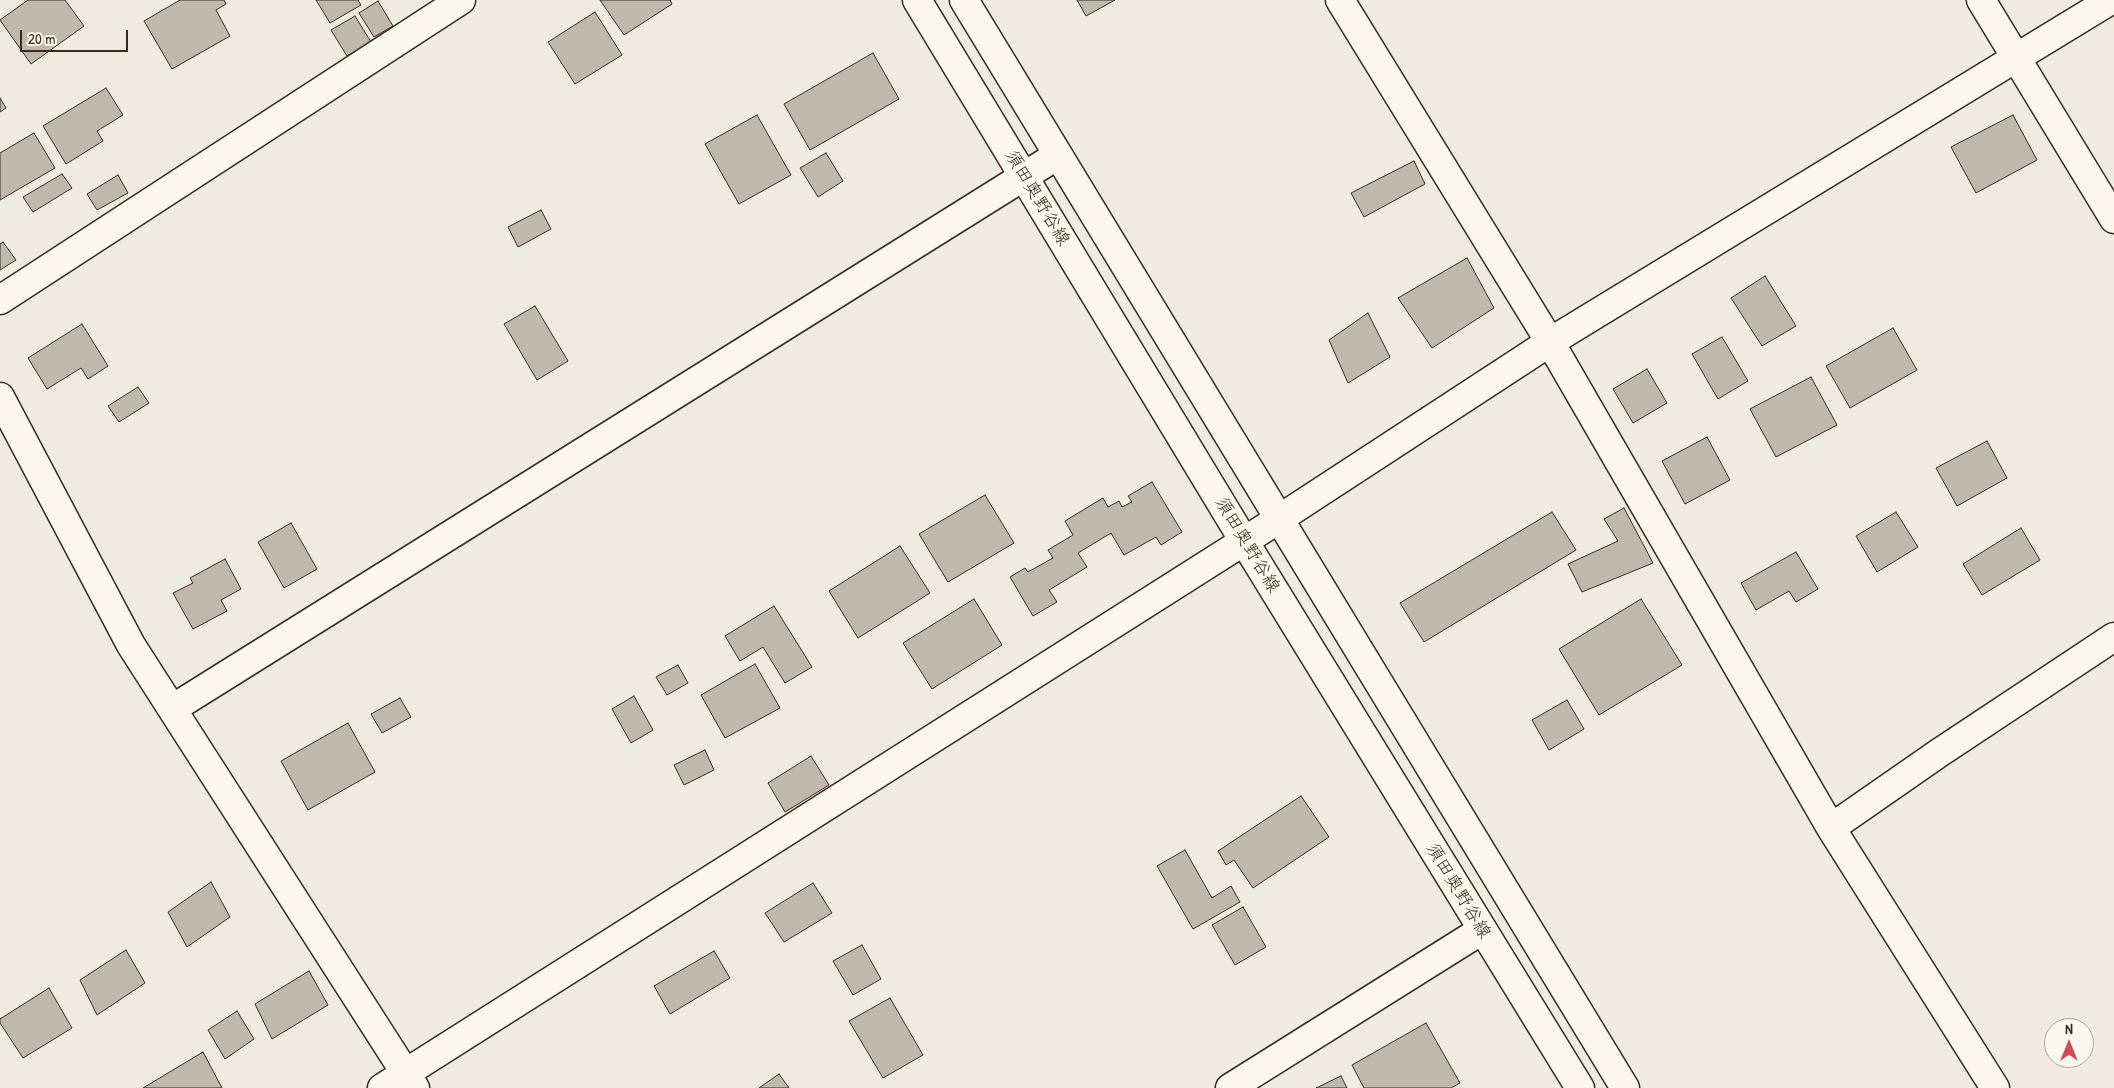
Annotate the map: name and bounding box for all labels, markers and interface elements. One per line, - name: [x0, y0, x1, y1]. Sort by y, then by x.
- scale bar: [22, 20, 130, 52]
- text: 20 m: [28, 28, 55, 49]
- street label: 須田奥野谷線: [1000, 146, 1074, 250]
- street label: 須田奥野谷線: [1210, 493, 1284, 597]
- street label: 須田奥野谷線: [1421, 839, 1495, 943]
- north arrow: [2044, 1018, 2094, 1068]
- text: N: [2065, 1019, 2073, 1038]

